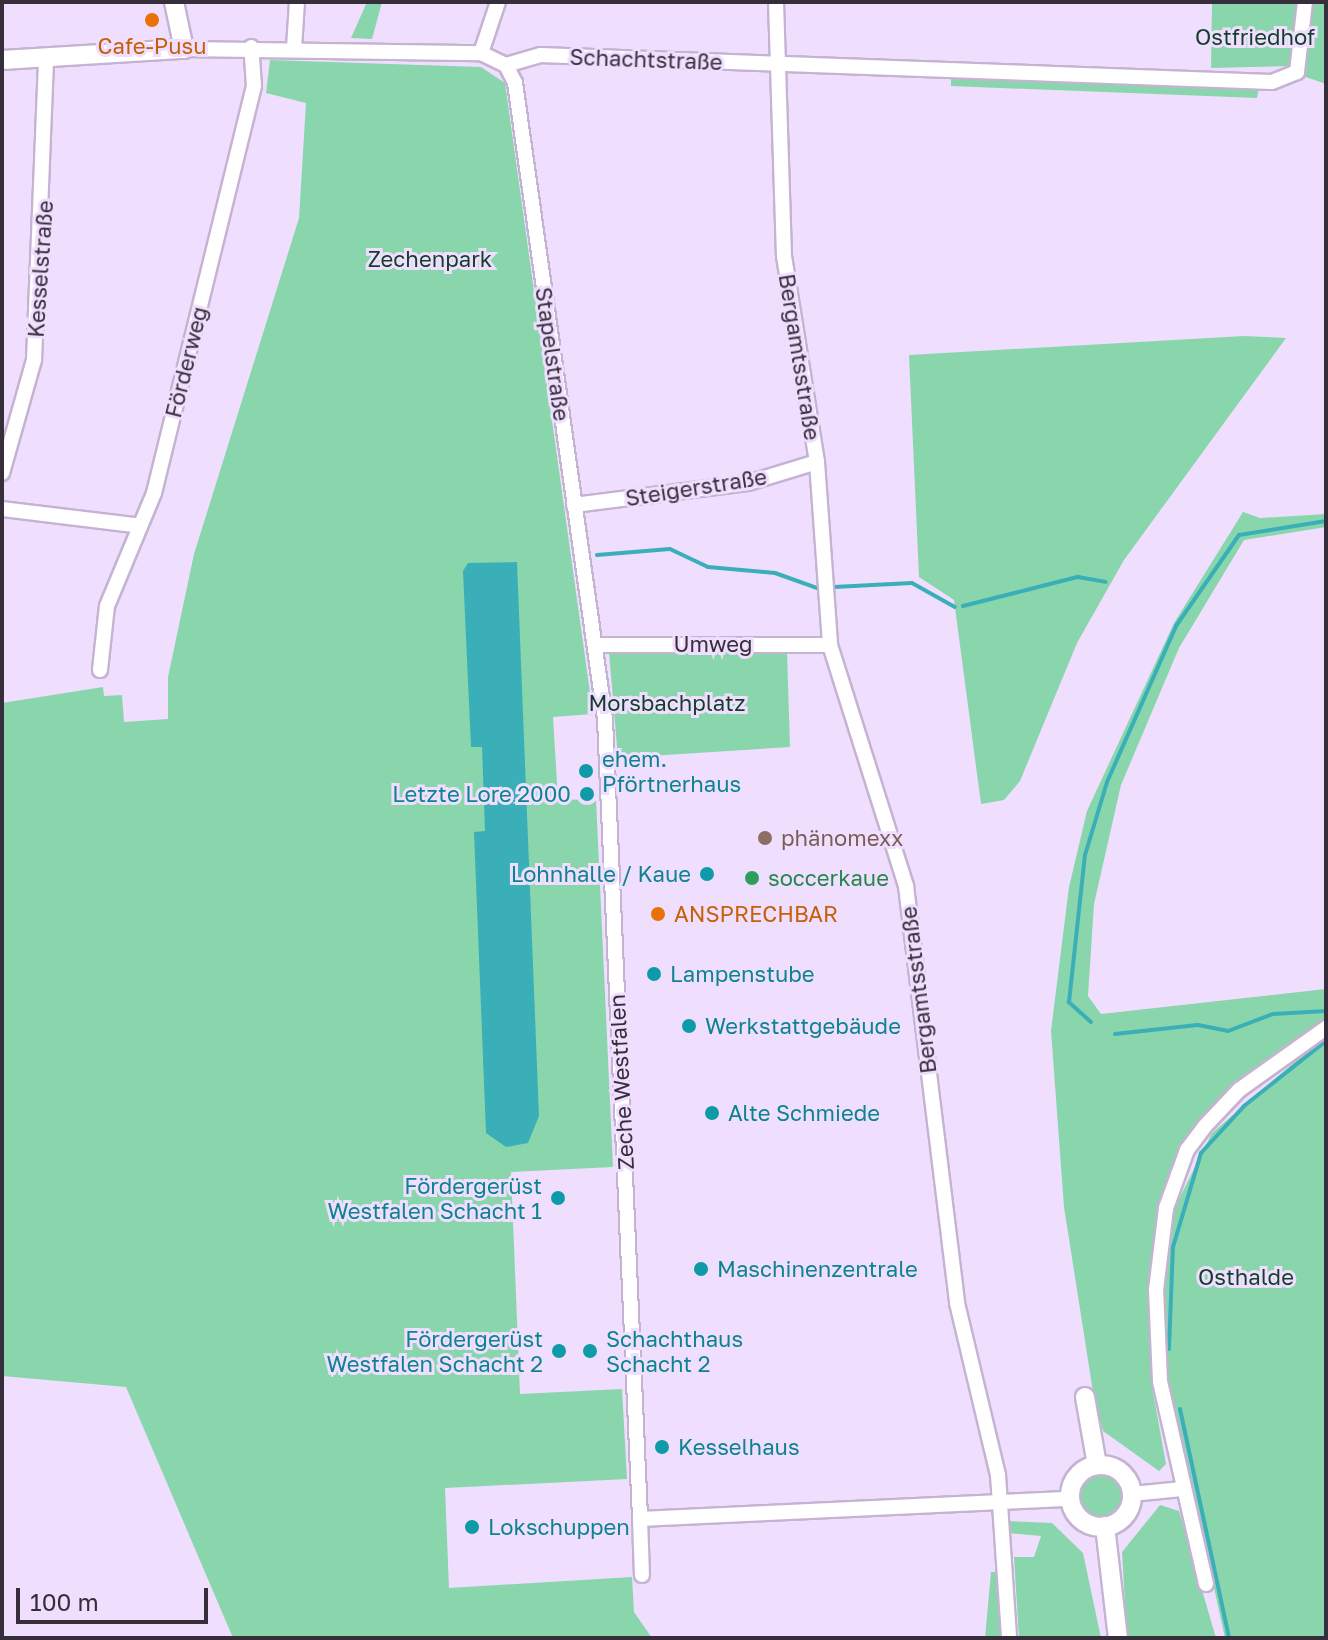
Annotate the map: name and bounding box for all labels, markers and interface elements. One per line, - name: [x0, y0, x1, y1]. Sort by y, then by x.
- marker: Cafe-Pusu: [143, 11, 161, 29]
- park label: Ostfriedhof: [1195, 24, 1315, 50]
- place label: Cafe-Pusu: [97, 33, 207, 59]
- street label: Schachtstraße: [569, 43, 723, 75]
- street label: Kesselstraße: [22, 200, 58, 338]
- park label: Zechenpark: [368, 246, 492, 272]
- street label: Bergamtsstraße: [774, 272, 826, 442]
- street label: Stapelstraße: [531, 285, 575, 423]
- street label: Förderweg: [159, 304, 213, 420]
- street label: Steigerstraße: [623, 463, 769, 511]
- street label: Umweg: [673, 631, 753, 657]
- park label: Morsbachplatz: [588, 690, 746, 716]
- place label: ehem. Pförtnerhaus: [602, 745, 741, 796]
- marker: ehem. Pförtnerhaus: [577, 762, 595, 780]
- place label: Letzte Lore 2000: [392, 781, 571, 807]
- marker: Letzte Lore 2000: [578, 785, 596, 803]
- place label: phänomexx: [781, 825, 903, 851]
- marker: phänomexx: [756, 829, 774, 847]
- place label: Lohnhalle / Kaue: [511, 861, 691, 887]
- marker: Lohnhalle / Kaue: [698, 865, 716, 883]
- place label: soccerkaue: [768, 865, 889, 891]
- marker: soccerkaue: [743, 869, 761, 887]
- place label: ANSPRECHBAR: [674, 901, 838, 927]
- marker: ANSPRECHBAR: [649, 905, 667, 923]
- street label: Bergamtsstraße: [895, 905, 941, 1075]
- place label: Lampenstube: [670, 961, 815, 987]
- marker: Lampenstube: [645, 965, 663, 983]
- street label: Zeche Westfalen: [603, 993, 639, 1171]
- place label: Werkstattgebäude: [705, 1013, 901, 1039]
- marker: Werkstattgebäude: [680, 1017, 698, 1035]
- place label: Alte Schmiede: [728, 1100, 880, 1126]
- marker: Alte Schmiede: [703, 1104, 721, 1122]
- place label: Fördergerüst Westfalen Schacht 1: [328, 1172, 542, 1224]
- marker: Fördergerüst Westfalen Schacht 1: [549, 1189, 567, 1207]
- place label: Maschinenzentrale: [717, 1256, 918, 1282]
- marker: Maschinenzentrale: [692, 1260, 710, 1278]
- park label: Osthalde: [1198, 1264, 1294, 1290]
- place label: Fördergerüst Westfalen Schacht 2: [327, 1325, 543, 1376]
- place label: Schachthaus Schacht 2: [606, 1325, 743, 1376]
- marker: Fördergerüst Westfalen Schacht 2: [550, 1342, 568, 1360]
- marker: Schachthaus Schacht 2: [581, 1342, 599, 1360]
- place label: Kesselhaus: [678, 1434, 800, 1460]
- marker: Kesselhaus: [653, 1438, 671, 1456]
- place label: Lokschuppen: [488, 1514, 630, 1540]
- marker: Lokschuppen: [463, 1518, 481, 1536]
- scale bar: [20, 1572, 212, 1622]
- text: 100 m: [30, 1587, 99, 1616]

